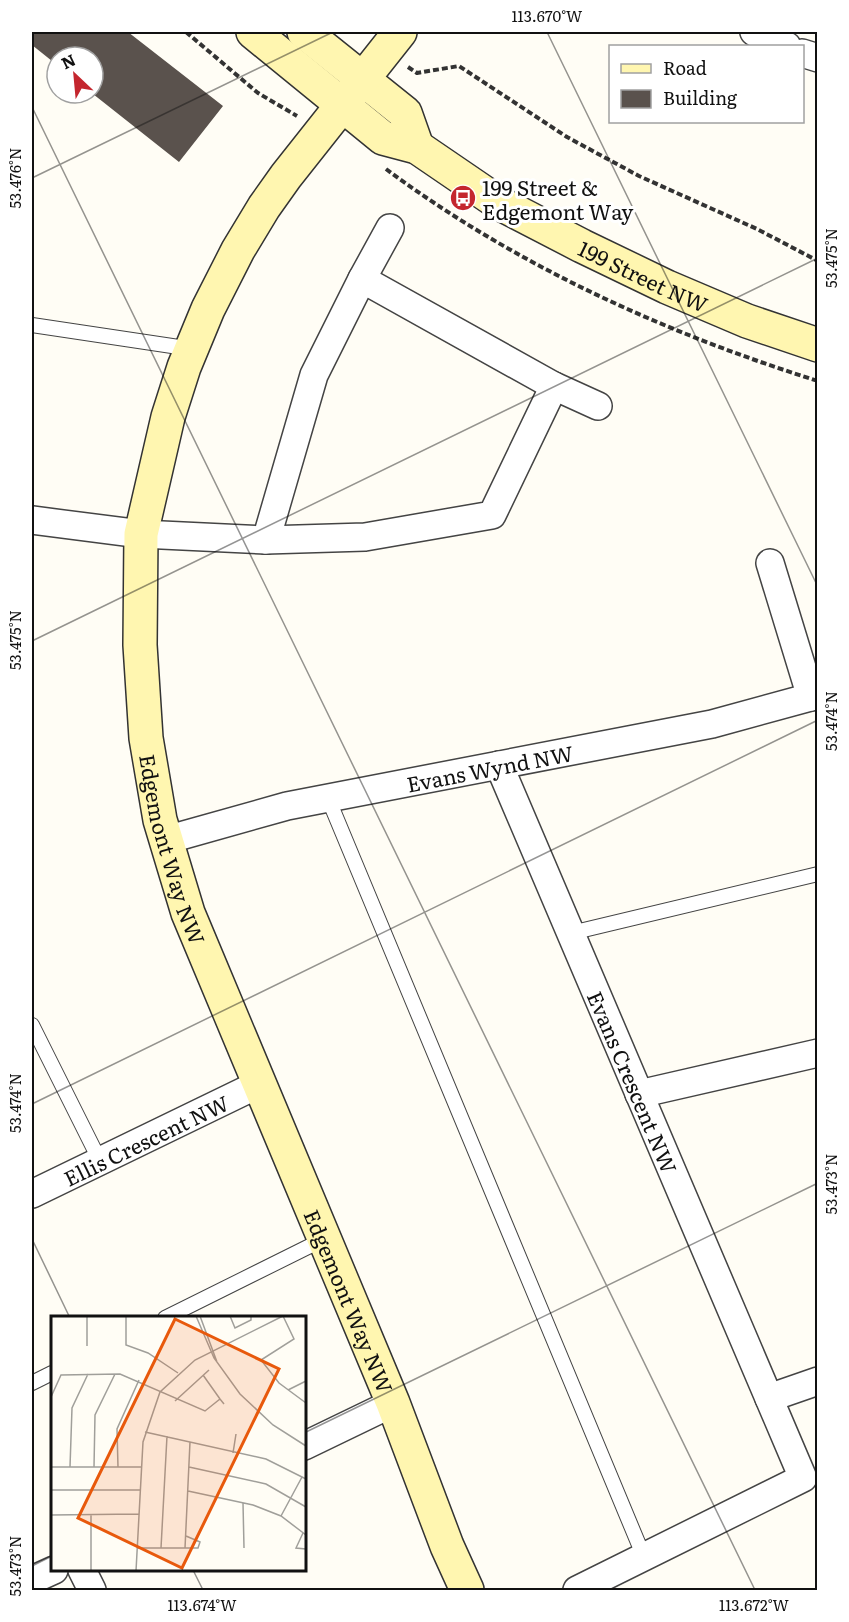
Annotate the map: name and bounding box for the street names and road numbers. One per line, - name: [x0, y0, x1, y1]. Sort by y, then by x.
- street label: 199 Street NW: [574, 231, 713, 318]
- street label: Evans Wynd NW: [404, 736, 576, 798]
- street label: Edgemont Way NW: [133, 751, 215, 949]
- street label: Evans Crescent NW: [581, 985, 687, 1178]
- street label: Ellis Crescent NW: [58, 1086, 233, 1192]
- street label: Edgemont Way NW: [298, 1204, 402, 1397]

